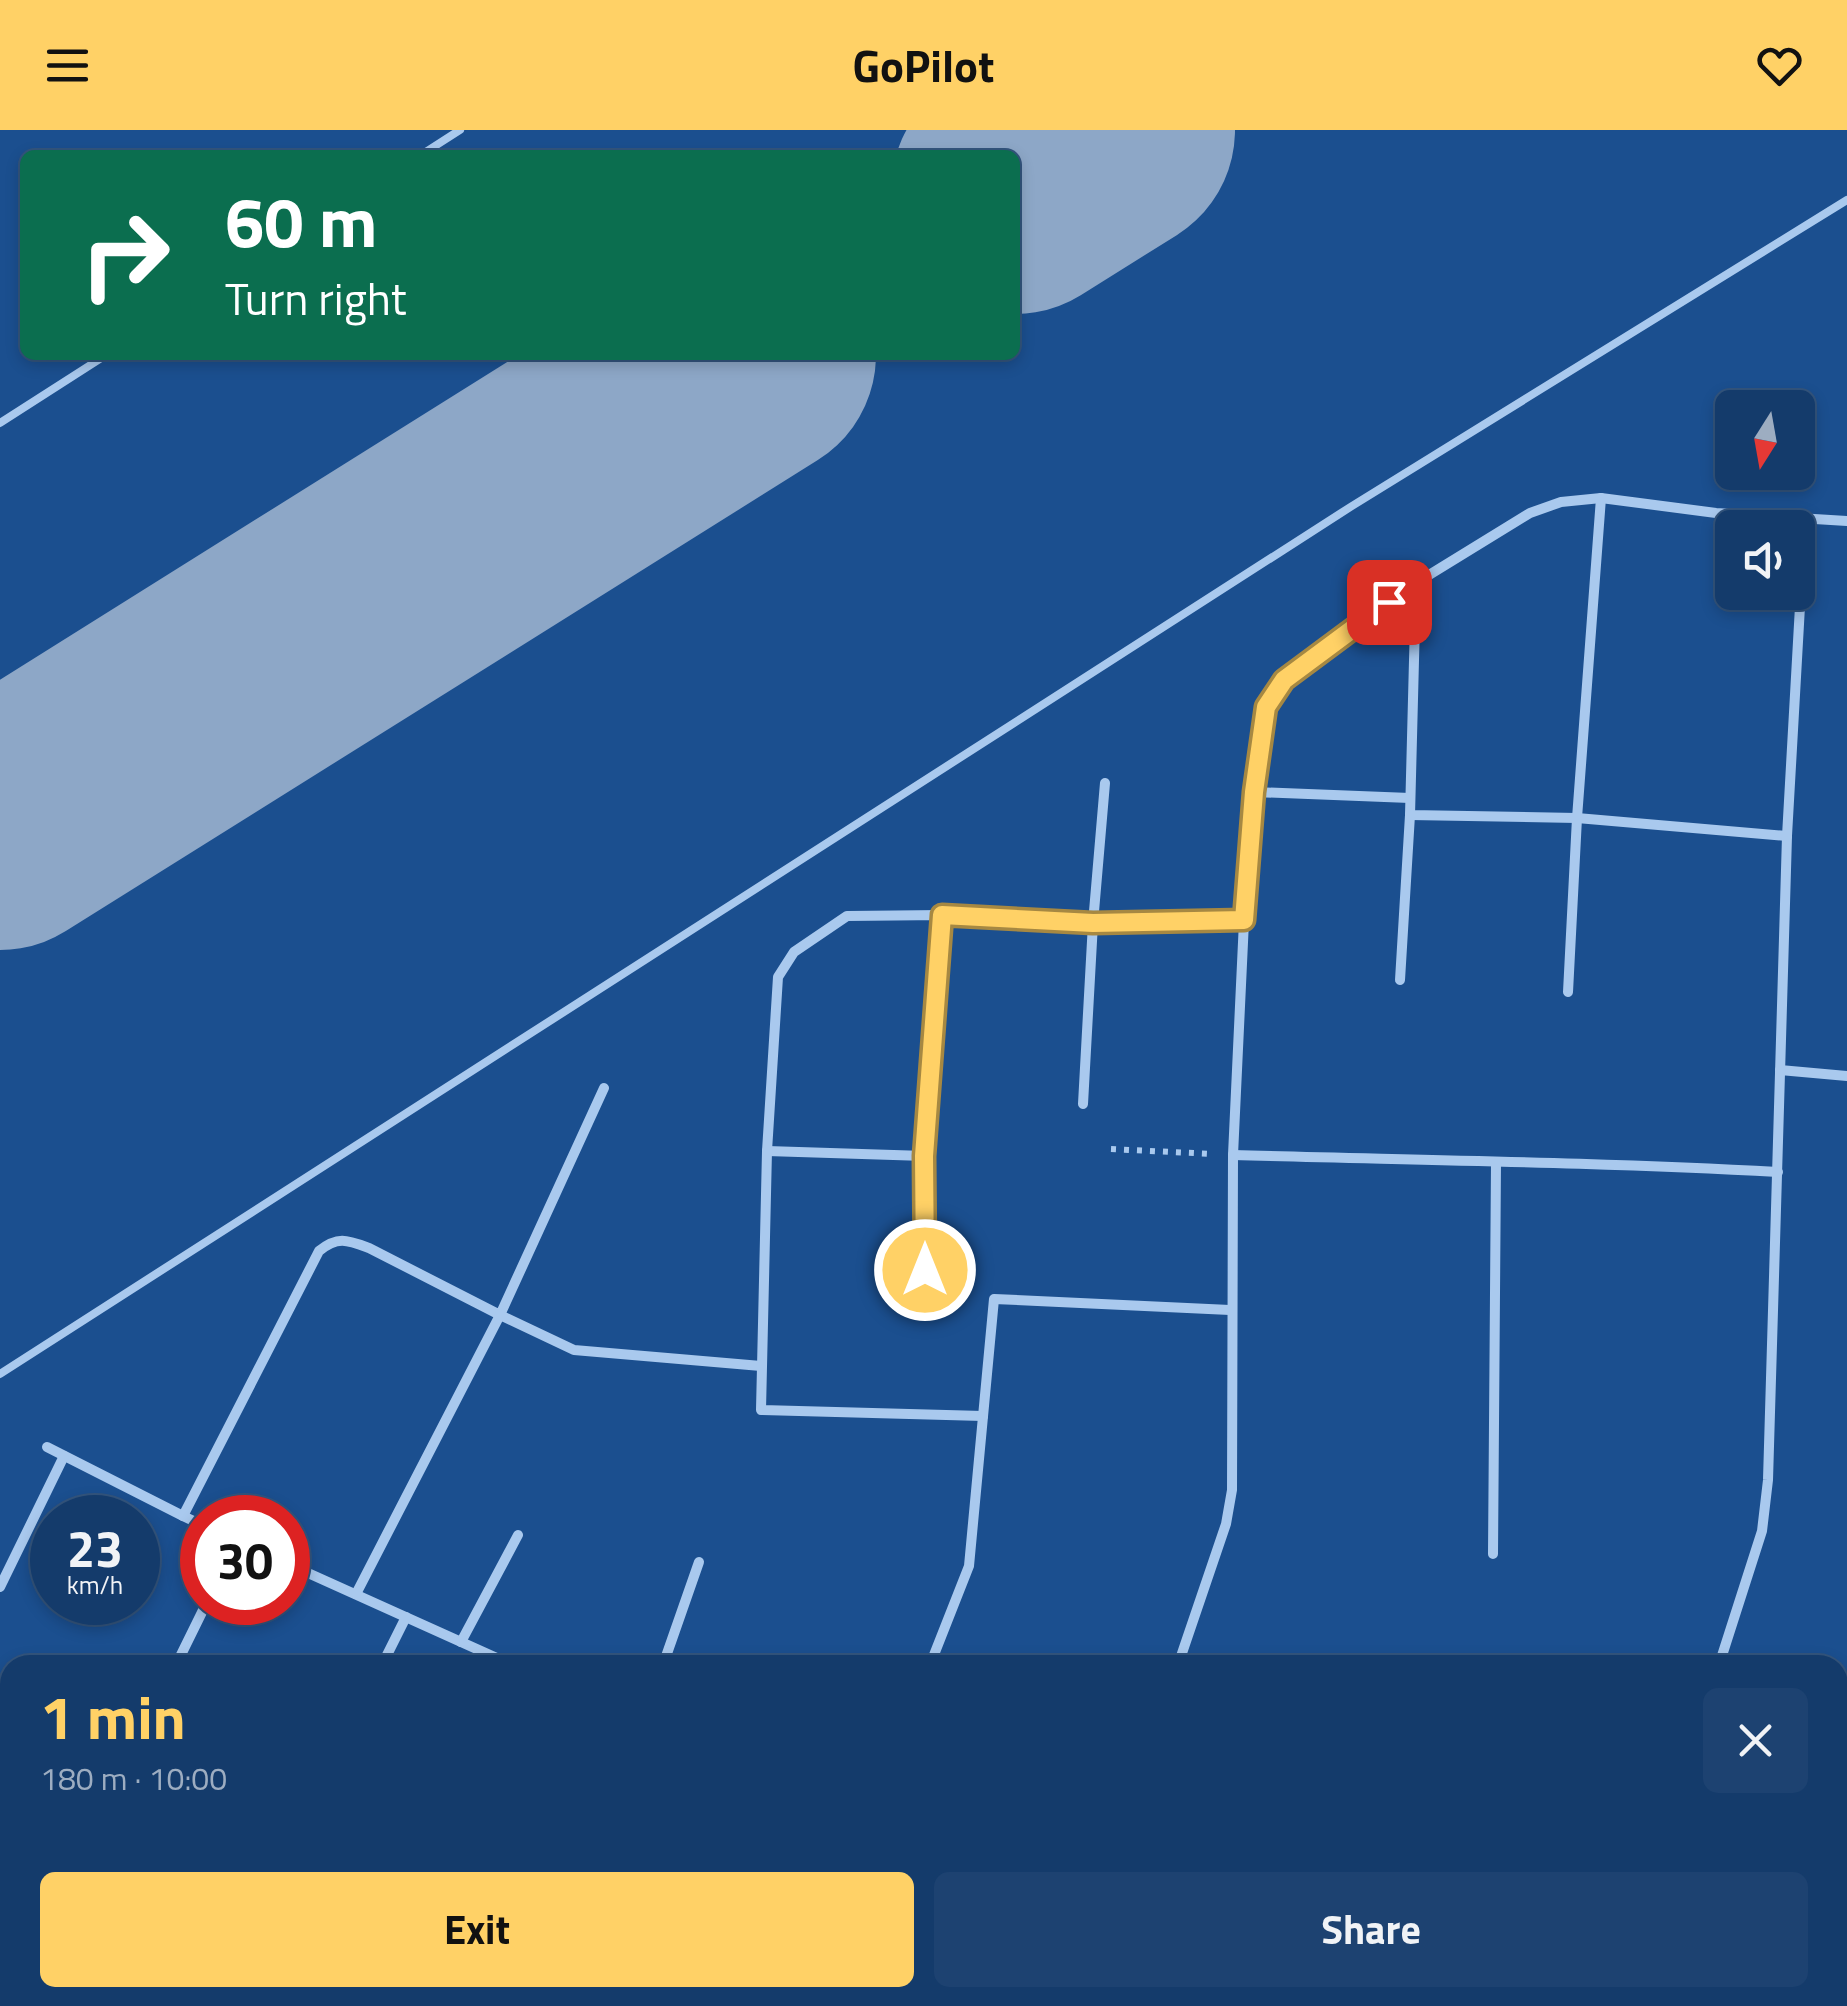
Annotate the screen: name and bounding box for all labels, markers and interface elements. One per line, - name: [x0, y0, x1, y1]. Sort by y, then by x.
- text: GoPilot: [853, 31, 994, 99]
- icon: menu: [40, 38, 95, 93]
- icon: heart: [1752, 38, 1807, 93]
- text: 60 m: [225, 168, 378, 274]
- icon: right: [60, 190, 190, 320]
- text: Turn right: [225, 264, 407, 332]
- north arrow: [1715, 390, 1815, 490]
- map controls: [1715, 390, 1815, 610]
- button: sound: [1715, 510, 1815, 610]
- pin: [1347, 560, 1432, 645]
- icon: arrive: [1362, 575, 1417, 630]
- position arrow: [873, 1218, 977, 1322]
- speed limit sign: 30: [180, 1495, 310, 1625]
- text: 23: [67, 1510, 123, 1586]
- text: km/h: [67, 1566, 123, 1604]
- text: 1 min: [40, 1671, 186, 1762]
- button: close: [1703, 1688, 1808, 1793]
- text: 180 m · 10:00: [40, 1754, 227, 1802]
- button: Exit: [40, 1872, 914, 1987]
- button: Share: [934, 1872, 1808, 1987]

